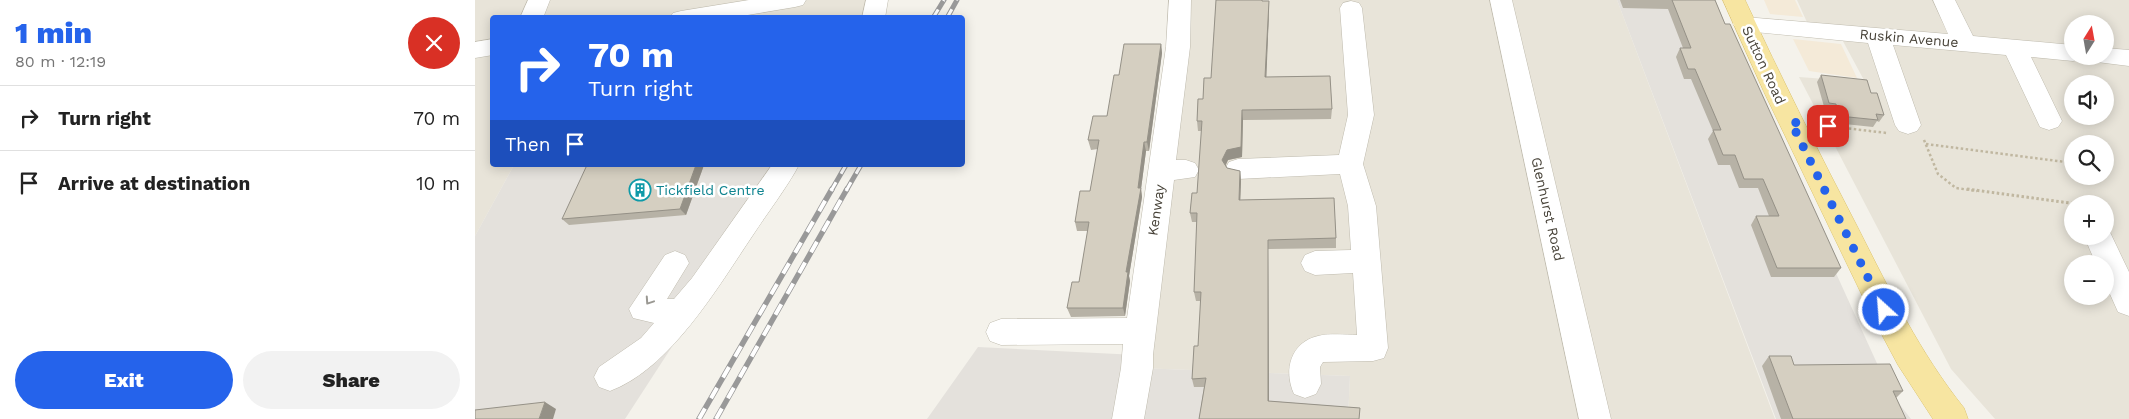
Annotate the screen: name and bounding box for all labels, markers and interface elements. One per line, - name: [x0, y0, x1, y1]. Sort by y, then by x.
- text: 1 min: [15, 15, 92, 50]
- north arrow: [2064, 15, 2114, 65]
- map controls: [2064, 15, 2114, 305]
- button: close: [408, 17, 460, 69]
- street label: Sutton Road: [1739, 23, 1789, 107]
- street label: Ruskin Avenue: [1859, 26, 1959, 50]
- text: 70 m: [588, 34, 674, 76]
- icon: right: [505, 35, 570, 100]
- text: 80 m · 12:19: [15, 52, 106, 71]
- button: sound: [2064, 75, 2114, 125]
- text: Turn right: [588, 76, 693, 101]
- icon: right: [15, 104, 43, 132]
- pin: [1807, 105, 1849, 147]
- text: Turn right: [58, 107, 151, 130]
- text: 70 m: [413, 107, 460, 130]
- icon: arrive: [1814, 112, 1842, 140]
- icon: arrive: [561, 130, 589, 158]
- text: Then: [505, 133, 551, 156]
- button: search: [2064, 135, 2114, 185]
- street label: Glenhurst Road: [1528, 156, 1568, 262]
- icon: arrive: [15, 169, 43, 197]
- text: Arrive at destination: [58, 172, 250, 195]
- text: 10 m: [416, 172, 460, 195]
- building icon: Tickfield Centre: [628, 178, 652, 202]
- place label: Tickfield Centre: [656, 182, 765, 198]
- street label: Kenway: [1144, 183, 1168, 237]
- button: +: [2064, 195, 2114, 245]
- button: −: [2064, 255, 2114, 305]
- position arrow: [1857, 283, 1909, 335]
- one-way arrow: [646, 296, 656, 305]
- button: Exit: [15, 351, 233, 409]
- button: Share: [243, 351, 460, 409]

